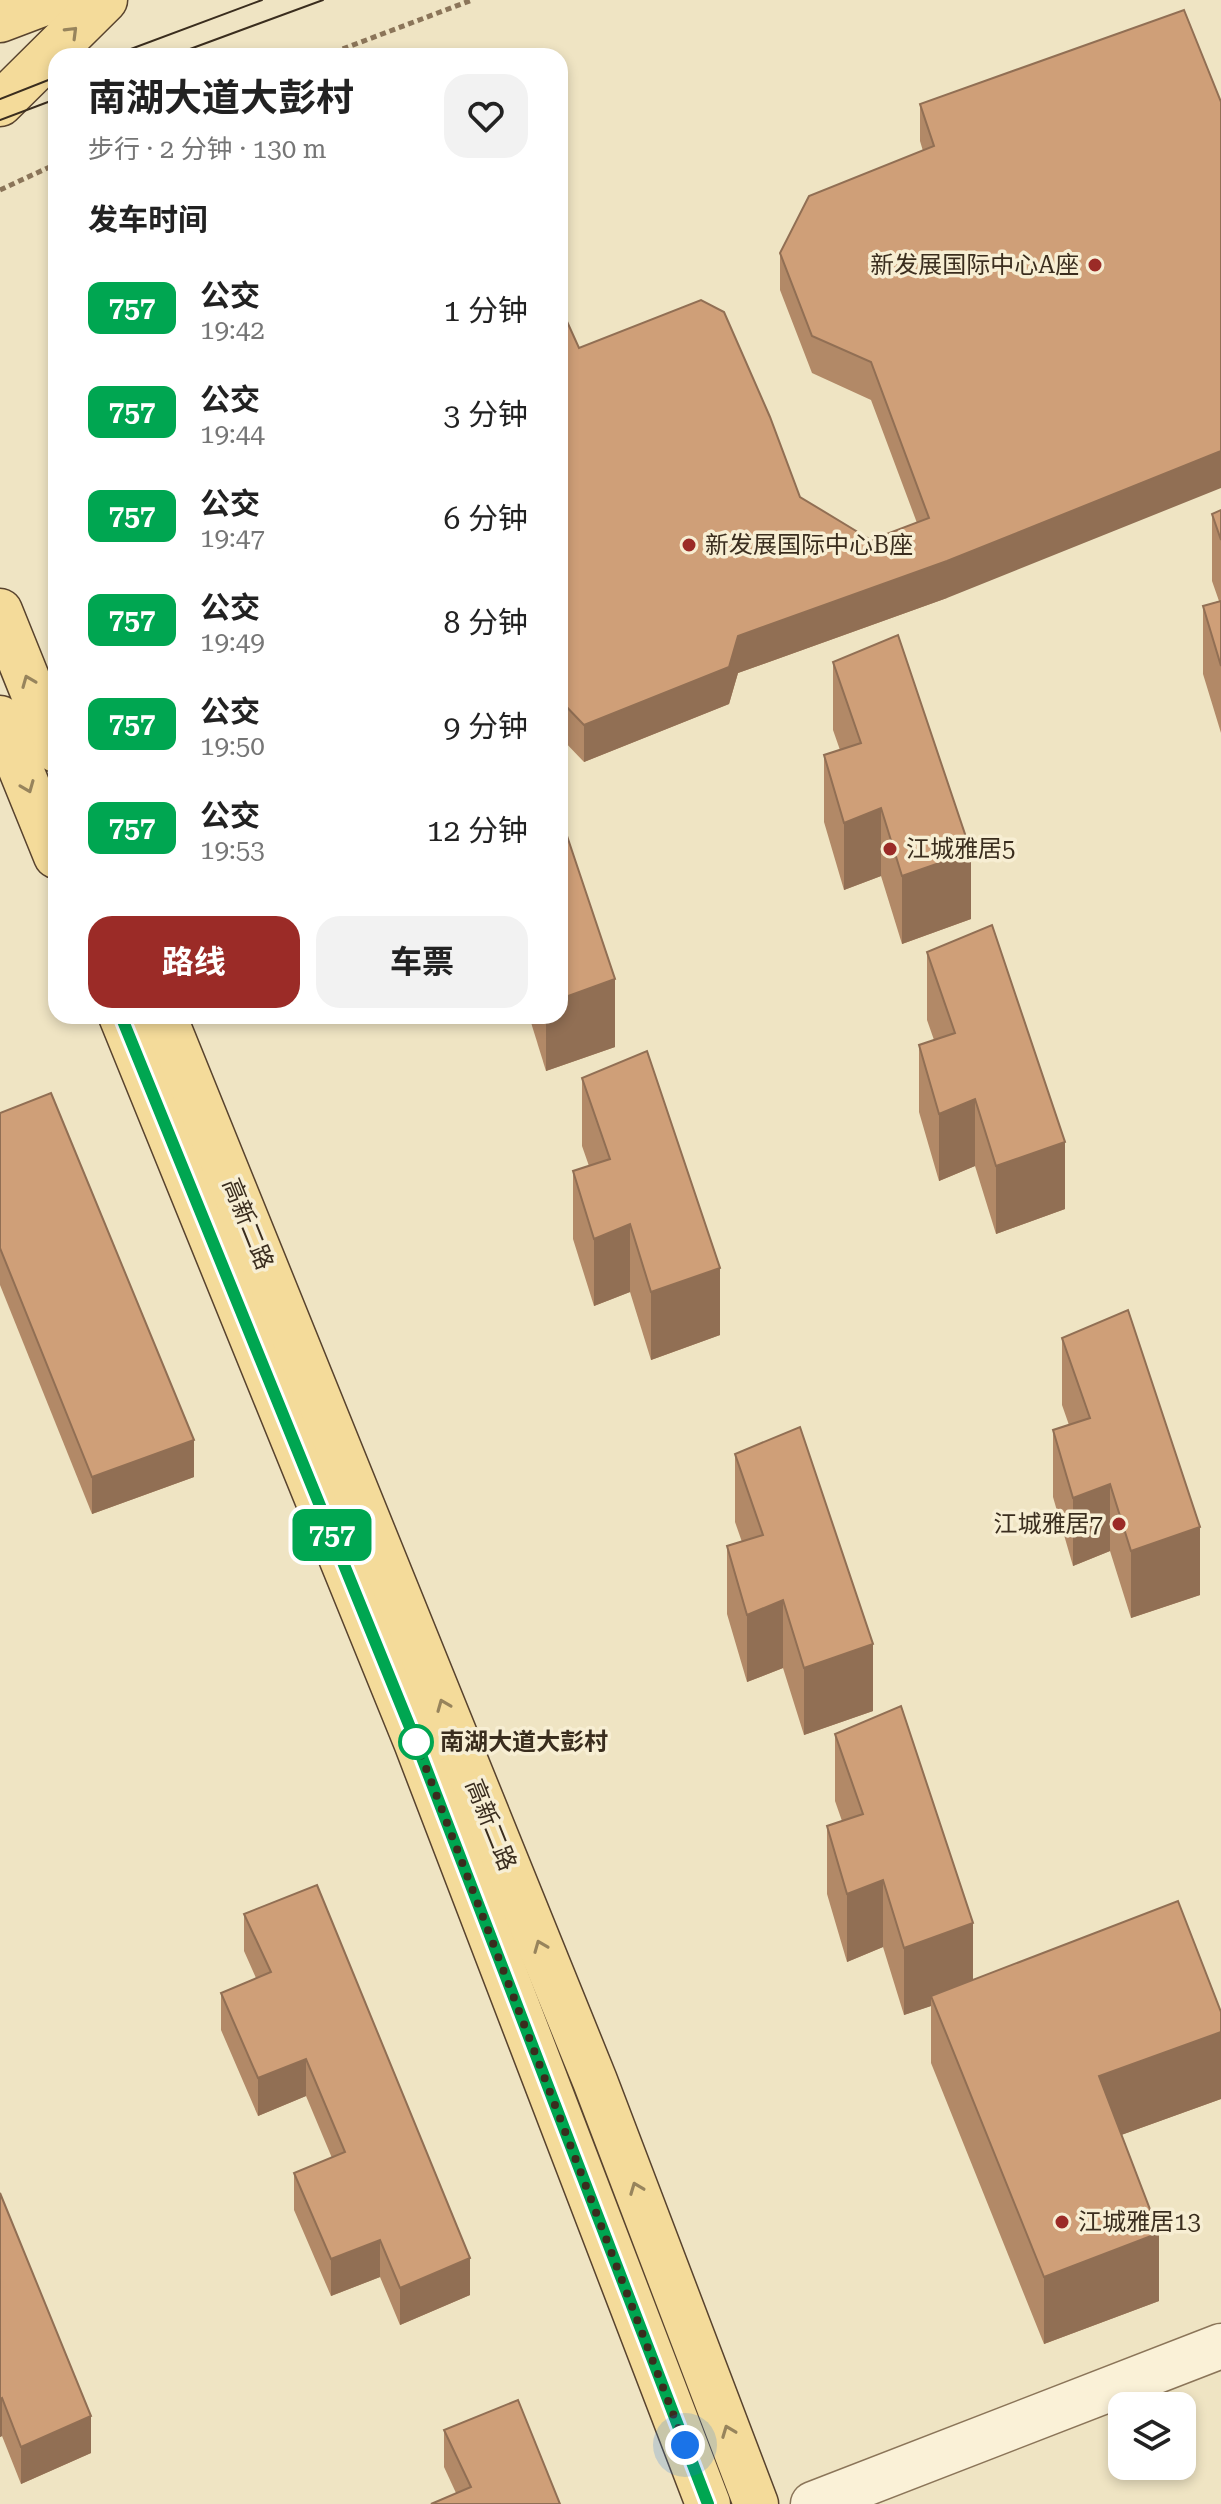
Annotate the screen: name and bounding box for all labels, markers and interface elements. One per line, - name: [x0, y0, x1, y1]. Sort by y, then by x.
- one-way arrow: [63, 27, 77, 41]
- button: heart: [444, 74, 528, 158]
- text: 南湖大道大彭村: [88, 76, 354, 120]
- text: 步行 · 2 分钟 · 130 m: [88, 134, 327, 164]
- text: 发车时间: [88, 202, 208, 237]
- place label: 新发展国际中心A座: [870, 251, 1079, 279]
- marker: 新发展国际中心A座: [1086, 256, 1104, 274]
- text: 公交: [200, 278, 260, 313]
- text: 757: [108, 291, 156, 324]
- text: 1 分钟: [444, 293, 528, 328]
- text: 19:42: [200, 315, 265, 345]
- text: 公交: [200, 382, 260, 417]
- text: 757: [108, 395, 156, 428]
- text: 3 分钟: [444, 397, 528, 432]
- text: 19:44: [200, 419, 265, 449]
- text: 公交: [200, 486, 260, 521]
- text: 757: [108, 499, 156, 532]
- text: 6 分钟: [444, 501, 528, 536]
- text: 19:47: [200, 523, 265, 553]
- place label: 新发展国际中心B座: [705, 531, 913, 559]
- marker: 新发展国际中心B座: [680, 536, 698, 554]
- text: 公交: [200, 590, 260, 625]
- text: 757: [108, 603, 156, 636]
- text: 8 分钟: [444, 605, 528, 640]
- text: 19:49: [200, 627, 265, 657]
- one-way arrow: [21, 674, 38, 688]
- text: 公交: [200, 694, 260, 729]
- text: 757: [108, 707, 156, 740]
- text: 9 分钟: [444, 709, 528, 744]
- text: 19:50: [200, 731, 265, 761]
- one-way arrow: [18, 779, 35, 793]
- text: 公交: [200, 798, 260, 833]
- text: 757: [108, 811, 156, 844]
- text: 12 分钟: [427, 813, 528, 848]
- text: 19:53: [200, 835, 265, 865]
- place label: 江城雅居5: [906, 835, 1015, 863]
- marker: 江城雅居5: [881, 840, 899, 858]
- button: 路线: [88, 916, 300, 1008]
- button: 车票: [316, 916, 528, 1008]
- street label: 高新二路: [217, 1174, 279, 1274]
- line badge: 757: [286, 1509, 378, 1561]
- place label: 江城雅居7: [994, 1510, 1103, 1538]
- marker: 江城雅居7: [1110, 1515, 1128, 1533]
- text: 757: [308, 1518, 356, 1551]
- one-way arrow: [436, 1699, 453, 1713]
- marker: 南湖大道大彭村: [399, 1725, 433, 1759]
- place label: 南湖大道大彭村: [440, 1728, 608, 1756]
- street label: 高新二路: [460, 1775, 522, 1875]
- one-way arrow: [534, 1940, 550, 1954]
- one-way arrow: [629, 2182, 646, 2196]
- place label: 江城雅居13: [1078, 2208, 1201, 2236]
- marker: 江城雅居13: [1053, 2213, 1071, 2231]
- map controls: [1108, 2392, 1196, 2480]
- button: layers: [1108, 2392, 1196, 2480]
- your location: [665, 2425, 705, 2465]
- one-way arrow: [721, 2425, 738, 2439]

